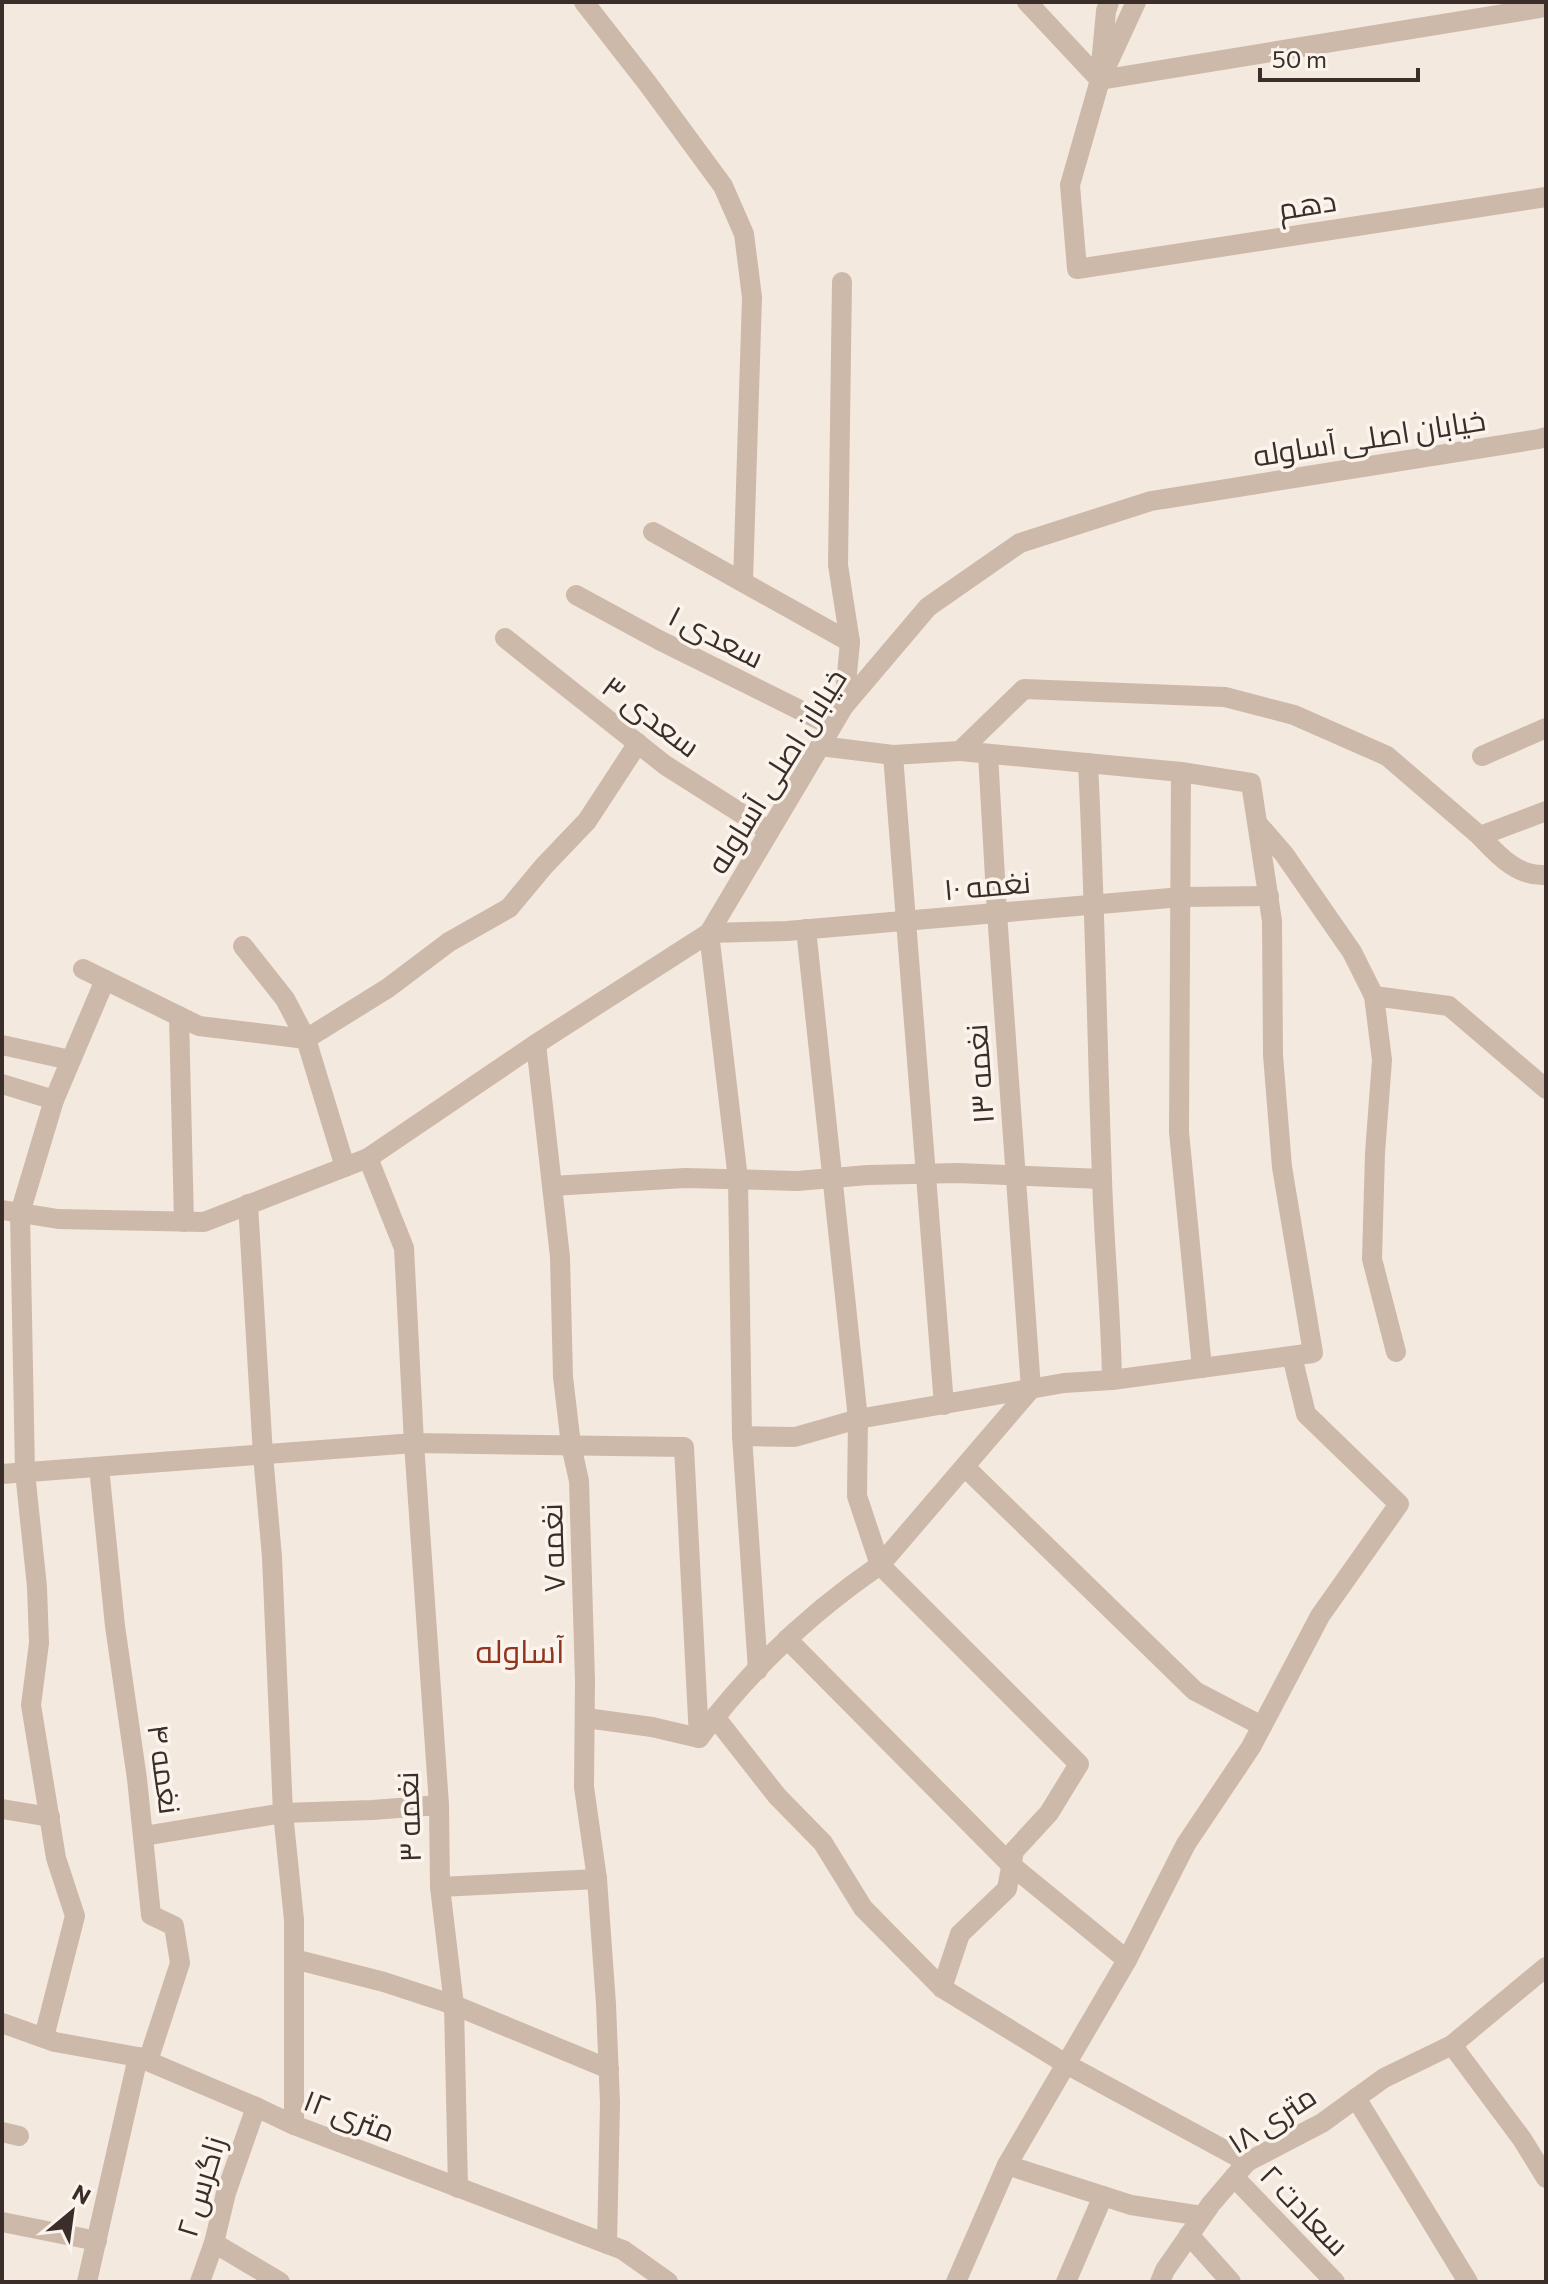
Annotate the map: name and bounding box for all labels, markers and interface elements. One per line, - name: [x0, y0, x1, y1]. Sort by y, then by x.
- scale bar: [1260, 32, 1418, 82]
- text: 50 m: [1272, 44, 1327, 73]
- street label: دهم: [1275, 180, 1339, 230]
- street label: خیابان اصلی آساوله: [1250, 399, 1488, 475]
- street label: سعدی ۱: [663, 595, 771, 675]
- street label: خیابان اصلی آساوله: [697, 661, 855, 880]
- street label: سعدی ۳: [595, 666, 708, 765]
- street label: نغمه ۱۰: [942, 862, 1032, 906]
- street label: نغمه ۱۳: [956, 1023, 1000, 1125]
- street label: نغمه ۷: [531, 1503, 571, 1593]
- district label: آساوله: [475, 1630, 565, 1670]
- street label: نغمه ۴: [141, 1722, 191, 1816]
- street label: نغمه ۳: [387, 1771, 427, 1863]
- street label: ۱۸ متری: [1220, 2076, 1323, 2161]
- street label: ۱۲ متری: [299, 2080, 401, 2149]
- street label: زاگرس ۲: [166, 2131, 234, 2241]
- street label: سعادت ۲: [1254, 2156, 1358, 2262]
- north arrow: [32, 2172, 112, 2252]
- text: N: [68, 2178, 96, 2210]

